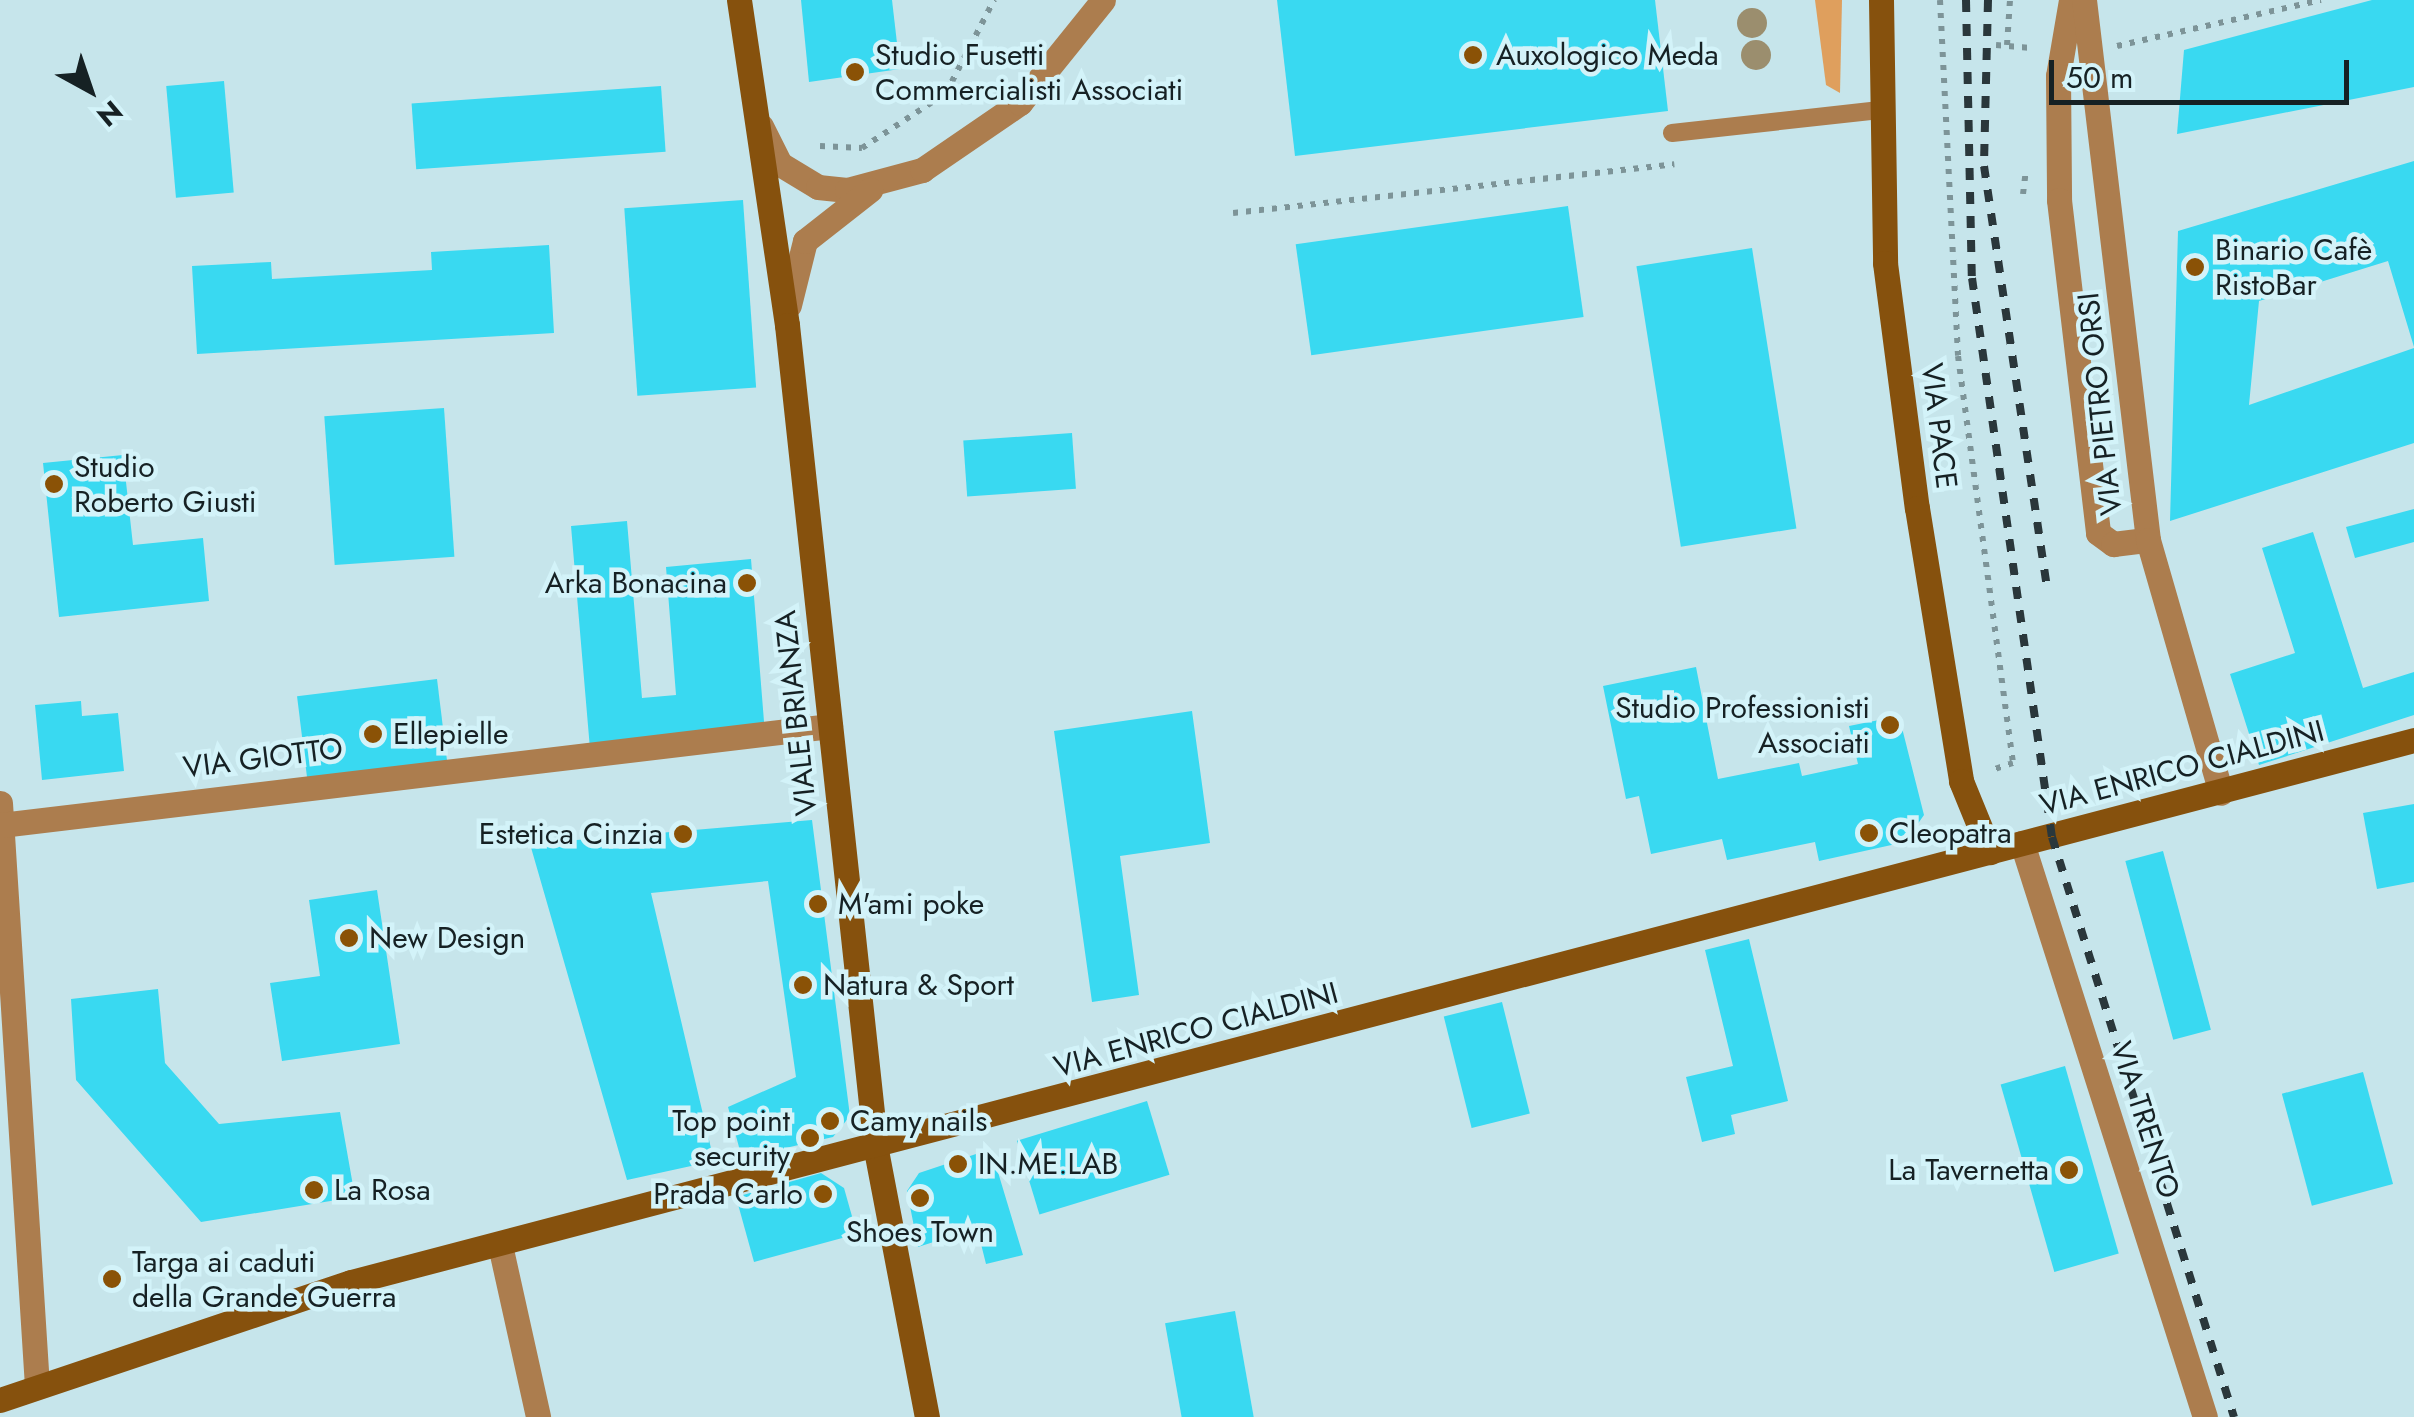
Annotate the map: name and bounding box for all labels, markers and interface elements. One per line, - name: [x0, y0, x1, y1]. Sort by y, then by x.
- place label: Studio Fusetti Commercialisti Associati: [875, 37, 1183, 108]
- place label: Auxologico Meda: [1496, 37, 1719, 73]
- north arrow: [40, 40, 140, 140]
- scale bar: [2054, 40, 2354, 102]
- marker: Auxologico Meda: [1460, 42, 1486, 68]
- text: 50 m: [2066, 56, 2133, 99]
- marker: Studio Fusetti Commercialisti Associati: [844, 61, 866, 83]
- text: N: [88, 91, 131, 136]
- place label: Binario Cafè RistoBar: [2215, 232, 2372, 302]
- marker: Binario Cafè RistoBar: [2184, 256, 2206, 278]
- street label: VIA PIETRO ORSI: [2070, 291, 2130, 517]
- street label: VIA PACE: [1913, 361, 1965, 491]
- place label: Studio Roberto Giusti: [74, 449, 256, 520]
- marker: Studio Roberto Giusti: [43, 473, 65, 495]
- place label: Arka Bonacina: [545, 565, 727, 601]
- marker: Arka Bonacina: [736, 572, 758, 594]
- street label: VIALE BRIANZA: [767, 609, 825, 817]
- place label: Studio Professionisti Associati: [1615, 690, 1870, 760]
- street label: VIA ENRICO CIALDINI: [2036, 713, 2328, 823]
- marker: Studio Professionisti Associati: [1879, 714, 1901, 736]
- place label: Ellepielle: [393, 716, 508, 752]
- marker: Ellepielle: [362, 723, 384, 745]
- street label: VIA GIOTTO: [181, 730, 345, 786]
- place label: Cleopatra: [1889, 815, 2012, 851]
- place label: Estetica Cinzia: [479, 816, 663, 852]
- marker: Cleopatra: [1858, 822, 1880, 844]
- marker: Estetica Cinzia: [672, 823, 694, 845]
- place label: M'ami poke: [838, 886, 984, 922]
- marker: M'ami poke: [807, 893, 829, 915]
- place label: New Design: [369, 920, 525, 956]
- marker: New Design: [338, 927, 360, 949]
- place label: Natura & Sport: [823, 967, 1014, 1003]
- marker: Natura & Sport: [792, 974, 814, 996]
- street label: VIA ENRICO CIALDINI: [1050, 975, 1342, 1085]
- street label: VIA TRENTO: [2103, 1037, 2187, 1203]
- place label: Top point security: [672, 1103, 790, 1174]
- place label: Camy nails: [850, 1103, 987, 1139]
- marker: Camy nails: [819, 1110, 841, 1132]
- marker: Top point security: [799, 1127, 821, 1149]
- place label: IN.ME.LAB: [978, 1146, 1118, 1182]
- place label: La Tavernetta: [1888, 1152, 2049, 1188]
- marker: IN.ME.LAB: [947, 1153, 969, 1175]
- marker: La Tavernetta: [2058, 1159, 2080, 1181]
- place label: La Rosa: [334, 1172, 431, 1208]
- place label: Prada Carlo: [653, 1176, 803, 1212]
- marker: La Rosa: [303, 1179, 325, 1201]
- marker: Prada Carlo: [812, 1183, 834, 1205]
- marker: Shoes Town: [909, 1187, 931, 1209]
- place label: Shoes Town: [846, 1214, 994, 1250]
- place label: Targa ai caduti della Grande Guerra: [132, 1244, 397, 1314]
- marker: Targa ai caduti della Grande Guerra: [101, 1268, 123, 1290]

